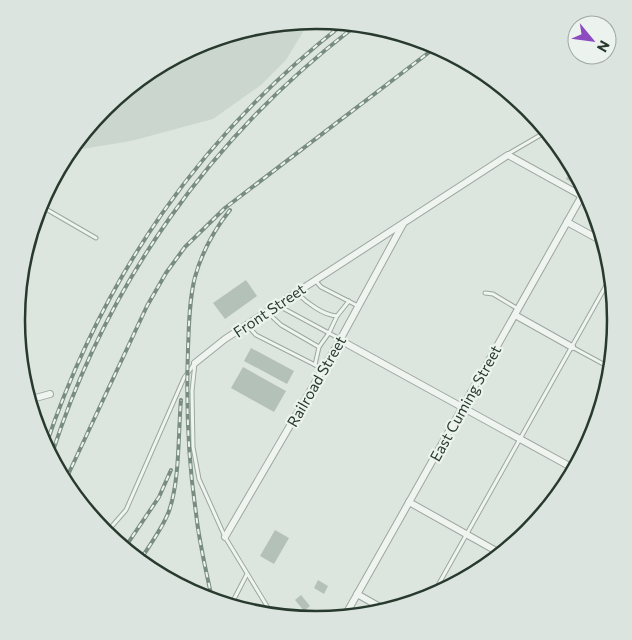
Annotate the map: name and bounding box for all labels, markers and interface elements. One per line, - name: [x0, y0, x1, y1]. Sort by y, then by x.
- north arrow: [567, 15, 617, 65]
- text: N: [594, 38, 614, 55]
- street label: Front Street: [230, 279, 308, 341]
- street label: Railroad Street: [283, 332, 349, 430]
- street label: East Cuming Street: [426, 342, 504, 464]

